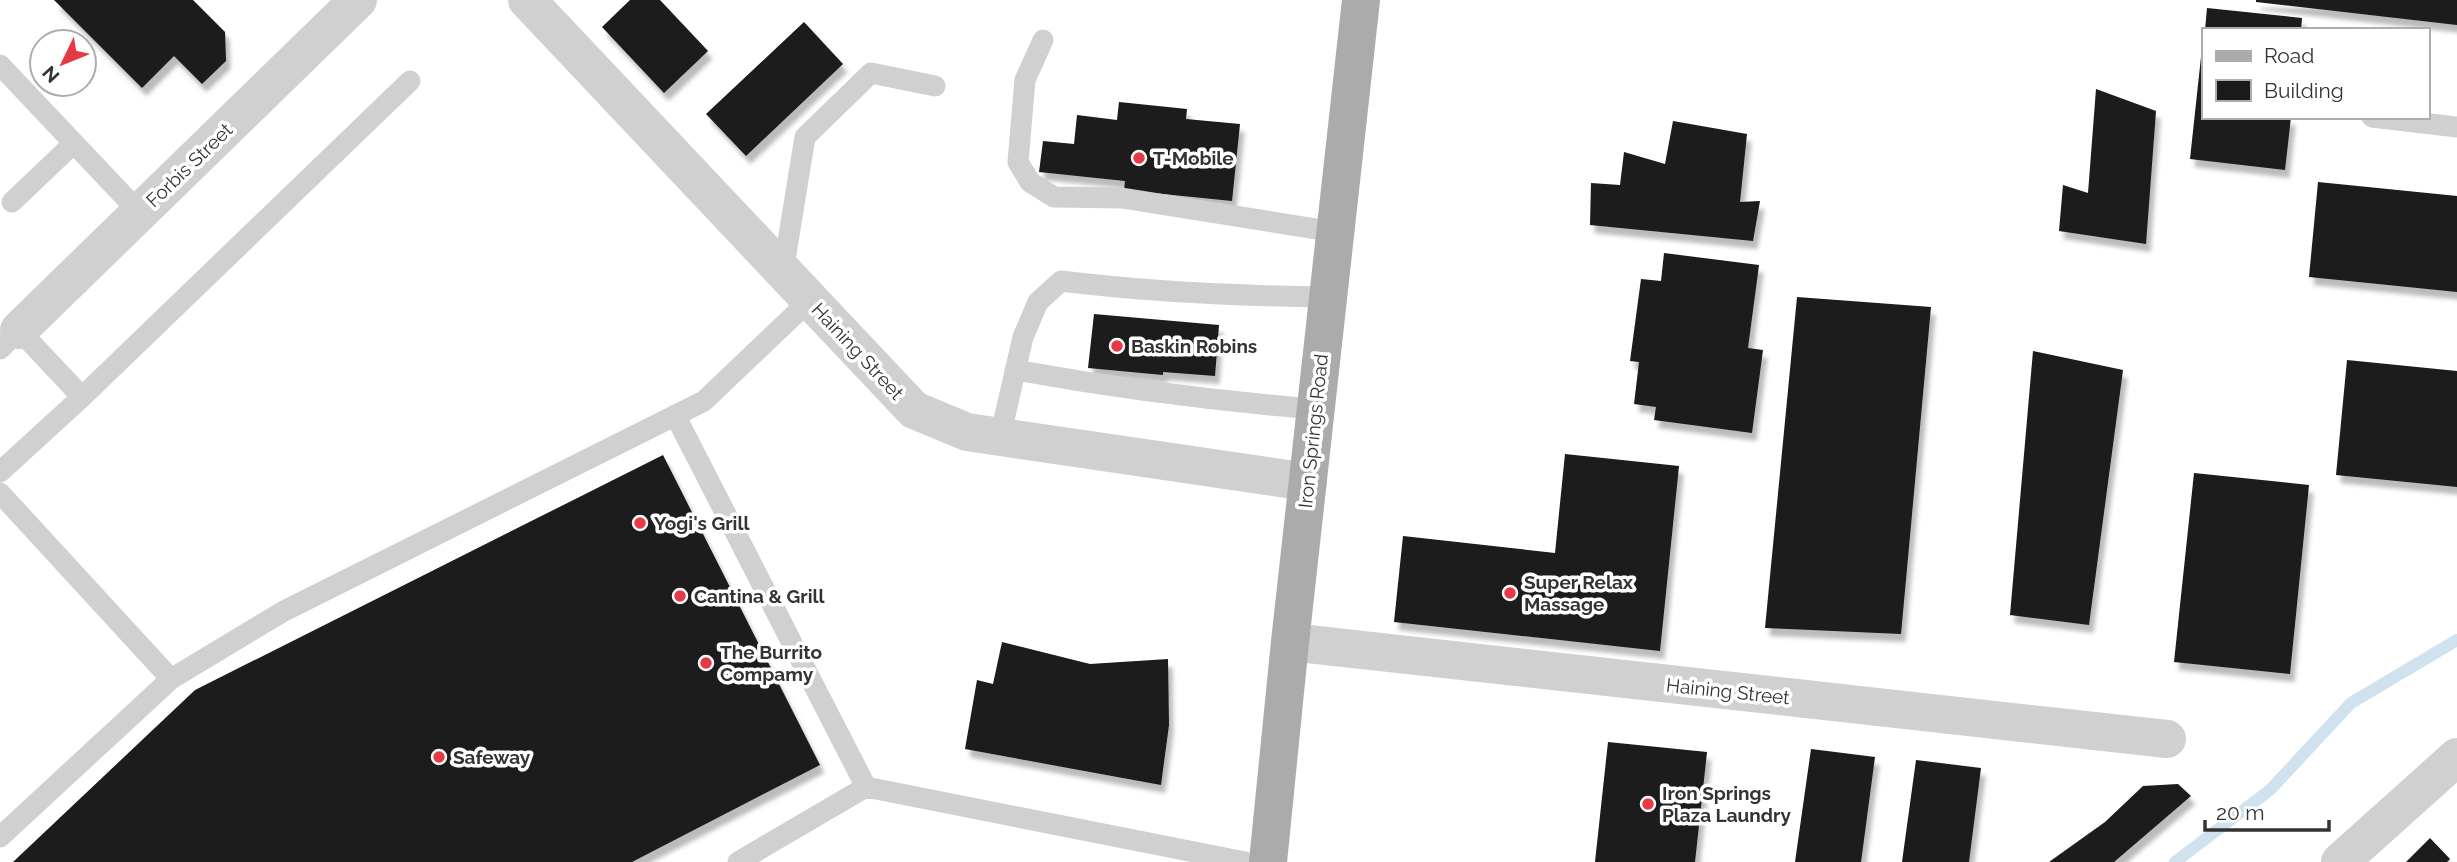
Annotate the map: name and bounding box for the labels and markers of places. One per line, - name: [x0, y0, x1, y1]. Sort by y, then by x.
- place label: T-Mobile: [1153, 147, 1234, 169]
- marker: T-Mobile: [1131, 150, 1147, 166]
- place label: Baskin Robins: [1131, 335, 1257, 357]
- marker: Baskin Robins: [1109, 338, 1125, 354]
- place label: Yogi's Grill: [654, 512, 750, 534]
- marker: Yogi's Grill: [632, 515, 648, 531]
- place label: Super Relax Massage: [1524, 571, 1634, 615]
- place label: Cantina & Grill: [694, 585, 826, 607]
- marker: Super Relax Massage: [1502, 585, 1518, 601]
- marker: Cantina & Grill: [672, 588, 688, 604]
- place label: The Burrito Compamy: [720, 641, 822, 685]
- marker: The Burrito Compamy: [698, 655, 714, 671]
- place label: Safeway: [453, 746, 531, 768]
- marker: Safeway: [431, 749, 447, 765]
- place label: Iron Springs Plaza Laundry: [1662, 782, 1791, 826]
- marker: Iron Springs Plaza Laundry: [1640, 796, 1656, 812]

